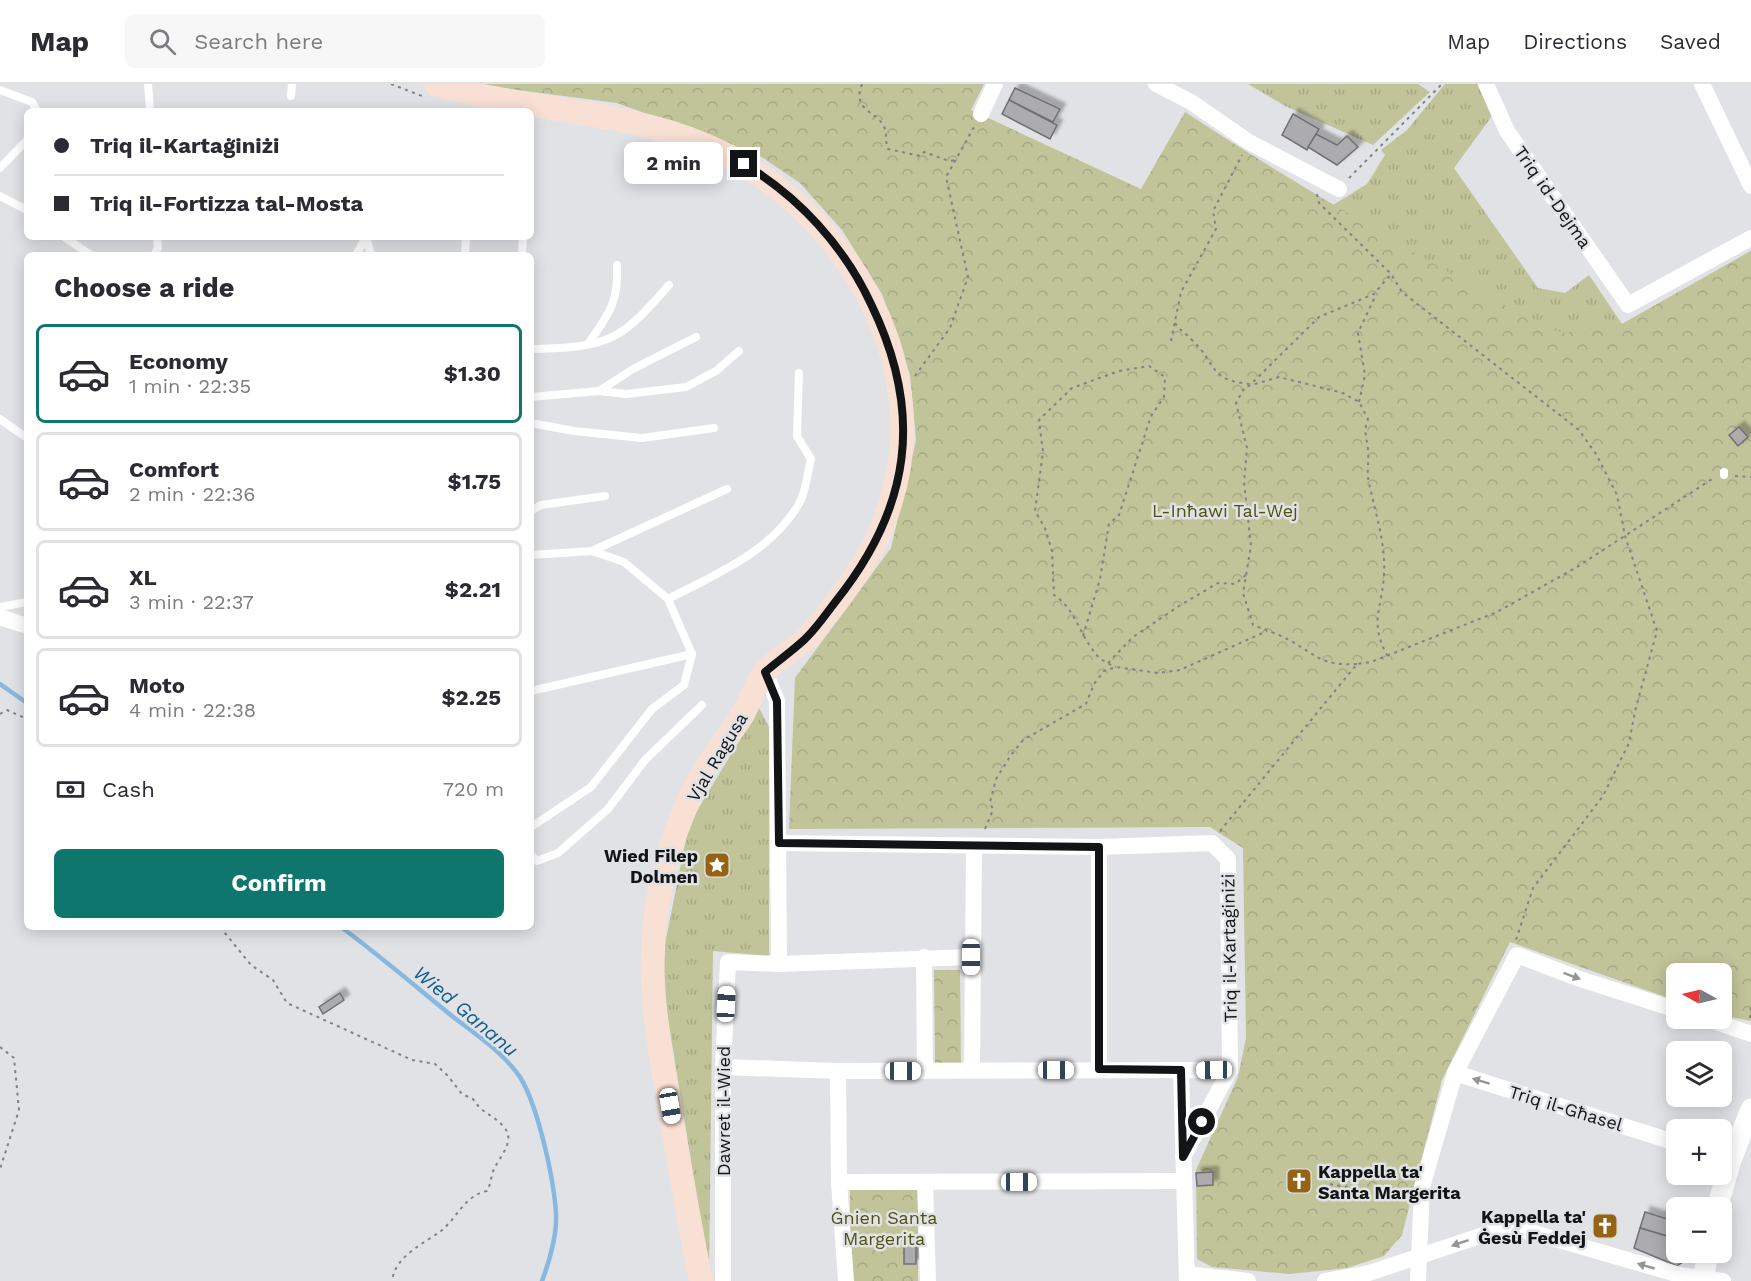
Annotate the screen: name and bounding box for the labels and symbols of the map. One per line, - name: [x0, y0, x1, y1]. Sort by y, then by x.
- street label: Triq id-Dejma: [1510, 142, 1596, 252]
- callout: 2 min: [624, 143, 723, 185]
- route end: [730, 150, 757, 177]
- park label: L-Inħawi Tal-Wej: [1152, 500, 1298, 521]
- street label: Vjal Ragusa: [682, 709, 752, 805]
- place label: Wied Filep Dolmen: [604, 845, 698, 887]
- place icon: Wied Filep Dolmen: [702, 850, 732, 880]
- street label: Triq il-Kartaġiniżi: [1217, 873, 1241, 1023]
- car: [962, 939, 980, 975]
- water label: Wied Gananu: [409, 960, 523, 1062]
- north arrow: [1666, 963, 1732, 1029]
- one-way arrow: [1563, 971, 1581, 981]
- car: [716, 986, 736, 1022]
- street label: Dawret il-Wied: [713, 1046, 734, 1176]
- car: [1038, 1061, 1074, 1079]
- car: [1196, 1061, 1232, 1079]
- car: [885, 1062, 921, 1080]
- one-way arrow: [1472, 1076, 1490, 1085]
- street label: Triq il-Għasel: [1507, 1081, 1626, 1135]
- car: [658, 1087, 682, 1125]
- route start: [1188, 1108, 1215, 1135]
- place label: Kappella ta' Santa Margerita: [1318, 1161, 1461, 1203]
- church icon: Kappella ta' Santa Margerita: [1284, 1166, 1314, 1196]
- car: [1001, 1173, 1037, 1191]
- place label: Kappella ta' Ġesù Feddej: [1478, 1206, 1586, 1248]
- park label: Ġnien Santa Margerita: [831, 1207, 937, 1249]
- church icon: Kappella ta' Ġesù Feddej: [1590, 1211, 1620, 1241]
- one-way arrow: [1450, 1238, 1468, 1248]
- one-way arrow: [1637, 1260, 1655, 1270]

